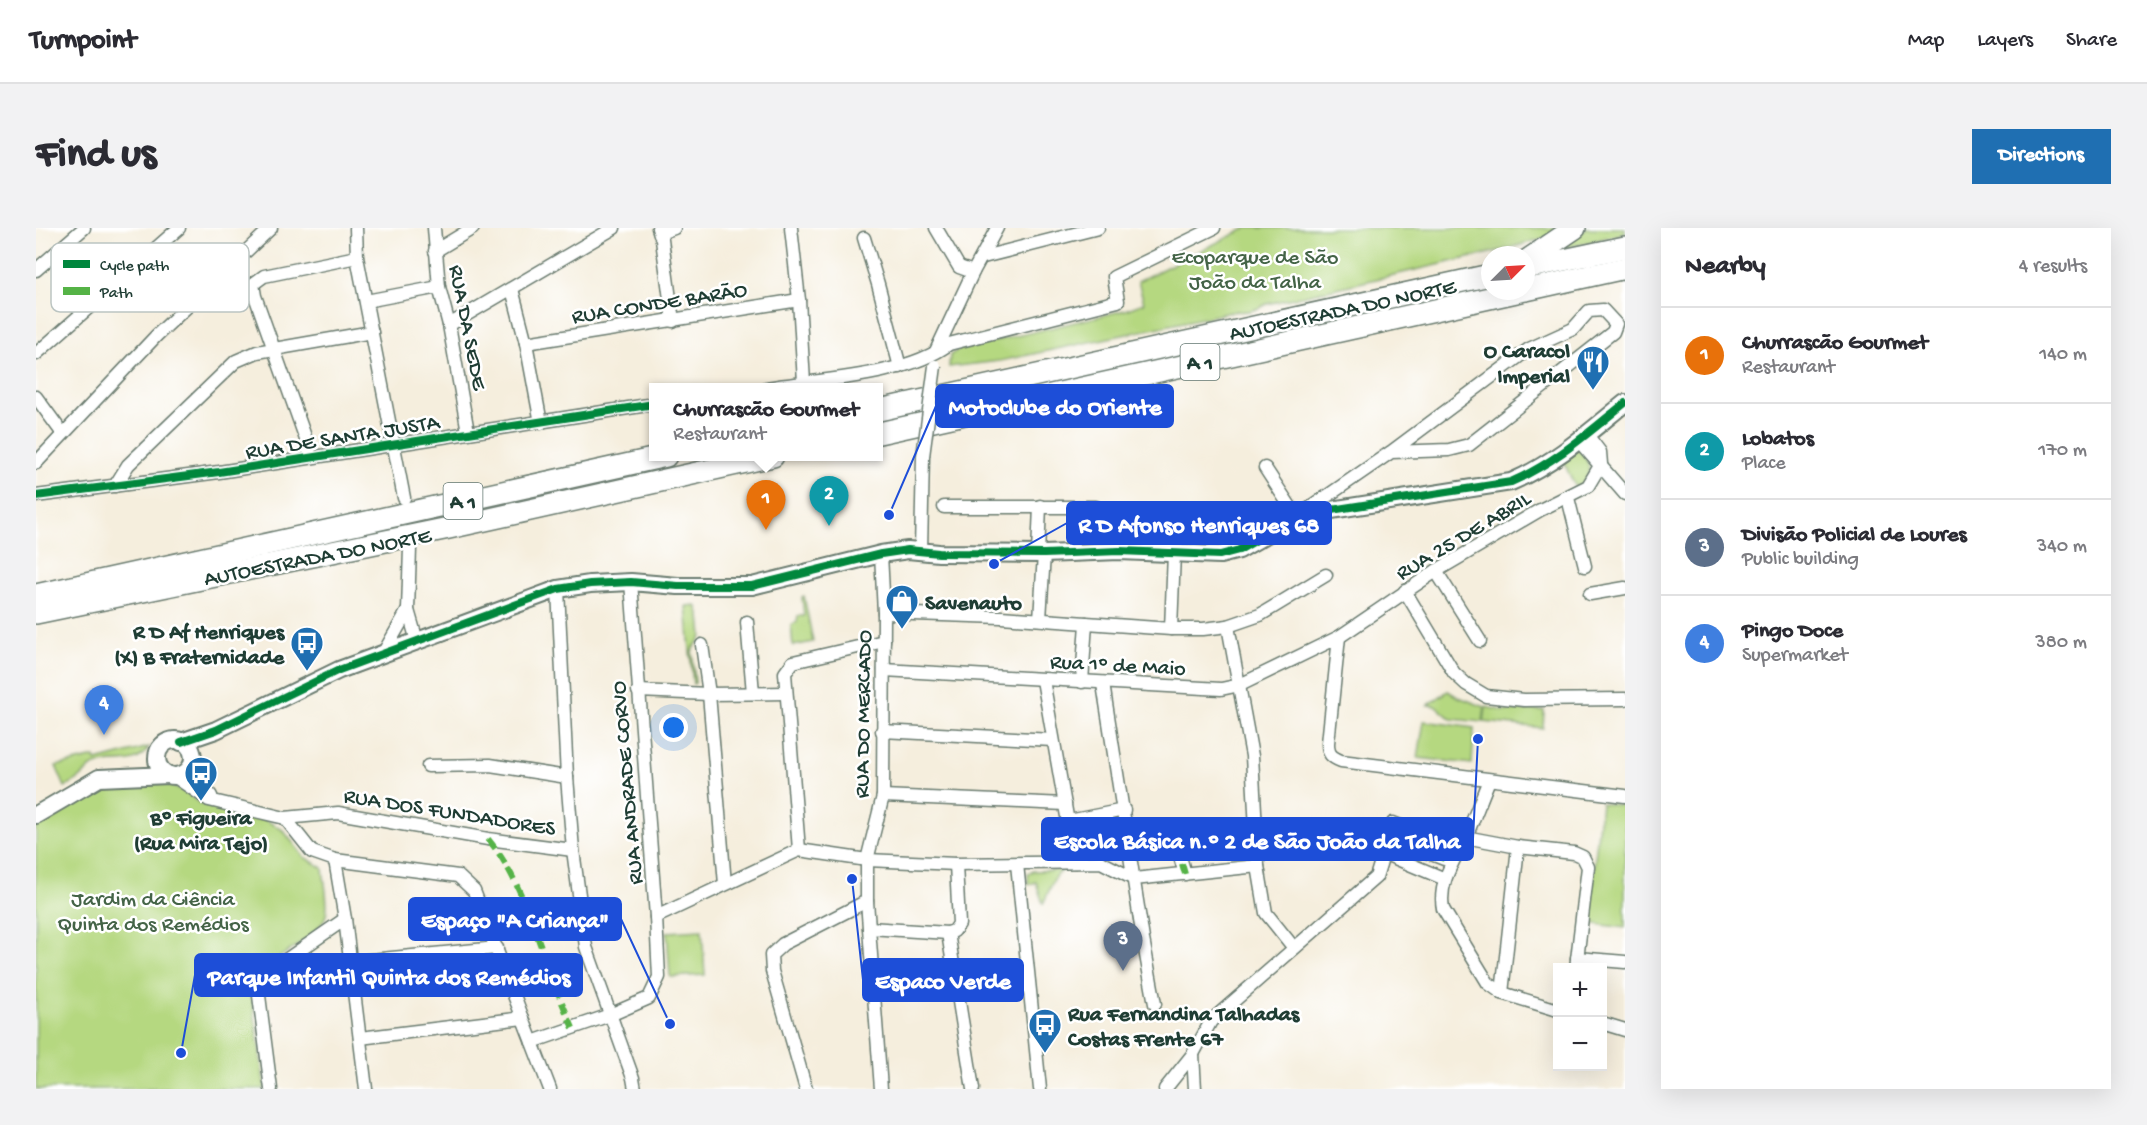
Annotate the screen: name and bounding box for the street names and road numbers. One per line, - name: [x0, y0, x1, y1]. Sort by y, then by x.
- street label: RUA DA SEDE: [441, 263, 491, 394]
- street label: AUTOESTRADA DO NORTE: [1227, 275, 1460, 349]
- street label: RUA CONDE BARÃO: [570, 278, 749, 332]
- road number: A 1: [1180, 344, 1220, 380]
- street label: RUA DE SANTA JUSTA: [244, 411, 442, 467]
- road number: A 1: [444, 483, 482, 519]
- street label: RUA 25 DE ABRIL: [1392, 487, 1537, 588]
- street label: AUTOESTRADA DO NORTE: [202, 524, 435, 594]
- street label: RUA DO MERCADO: [851, 630, 879, 798]
- street label: Rua 1º de Maio: [1049, 650, 1186, 684]
- street label: RUA ANDRADE CORVO: [607, 680, 651, 885]
- street label: RUA DOS FUNDADORES: [342, 784, 558, 844]

